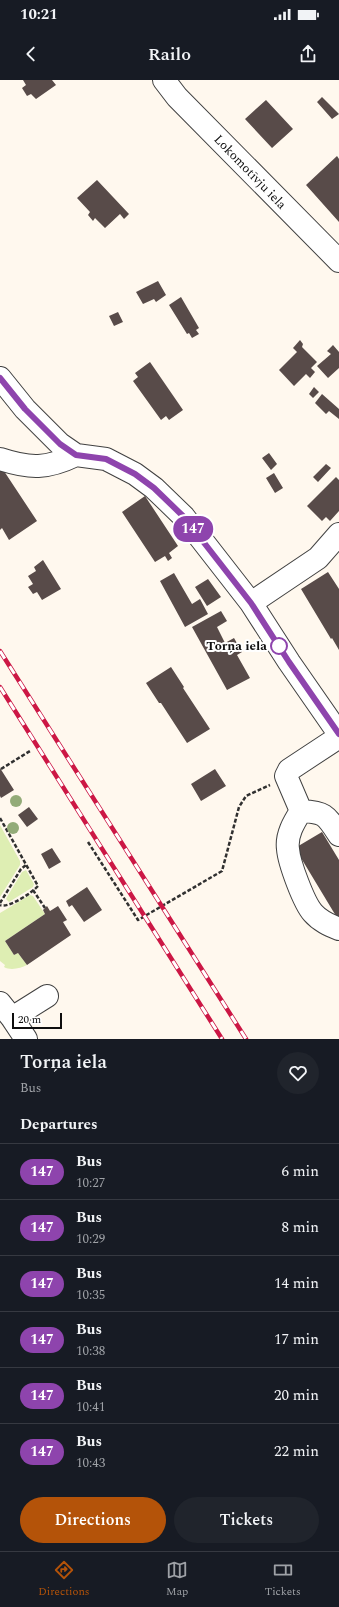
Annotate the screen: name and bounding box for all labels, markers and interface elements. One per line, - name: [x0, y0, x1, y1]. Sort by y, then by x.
- text: 10:21: [20, 3, 58, 26]
- text: Railo: [148, 41, 191, 68]
- icon: back: [20, 43, 42, 65]
- icon: share: [297, 43, 319, 65]
- street label: Lokomotīvju iela: [209, 130, 292, 214]
- line badge: 147: [170, 516, 216, 542]
- text: 147: [181, 518, 205, 539]
- place label: Torņa iela: [206, 636, 267, 656]
- marker: Torņa iela: [270, 637, 288, 655]
- scale bar: [12, 1011, 62, 1030]
- text: 20 m: [18, 1011, 41, 1028]
- text: Torņa iela: [20, 1048, 107, 1077]
- button: heart: [277, 1052, 319, 1094]
- text: Bus: [20, 1078, 41, 1098]
- text: Departures: [20, 1113, 98, 1136]
- text: Bus: [76, 1150, 102, 1173]
- text: 6 min: [281, 1160, 319, 1183]
- text: 147: [30, 1161, 54, 1182]
- text: 10:27: [76, 1173, 105, 1193]
- text: Bus: [76, 1206, 102, 1229]
- text: 8 min: [281, 1216, 319, 1239]
- text: 147: [30, 1217, 54, 1238]
- text: 10:29: [76, 1229, 105, 1249]
- text: Bus: [76, 1262, 102, 1285]
- text: 14 min: [274, 1272, 319, 1295]
- text: 147: [30, 1273, 54, 1294]
- text: 10:35: [76, 1285, 105, 1305]
- text: Bus: [76, 1318, 102, 1341]
- text: 17 min: [274, 1328, 319, 1351]
- text: 147: [30, 1329, 54, 1350]
- text: 10:38: [76, 1341, 105, 1361]
- text: Bus: [76, 1374, 102, 1397]
- text: 20 min: [274, 1384, 319, 1407]
- text: 147: [30, 1385, 54, 1406]
- text: 10:41: [76, 1397, 105, 1417]
- text: Bus: [76, 1430, 102, 1453]
- text: 22 min: [274, 1440, 319, 1463]
- text: 147: [30, 1441, 54, 1462]
- text: 10:43: [76, 1453, 105, 1473]
- button: Directions: [20, 1497, 166, 1543]
- button: Tickets: [174, 1497, 319, 1543]
- tab: Directions: [38, 1559, 90, 1600]
- tab: Map: [166, 1559, 188, 1600]
- tab: Tickets: [265, 1559, 301, 1600]

